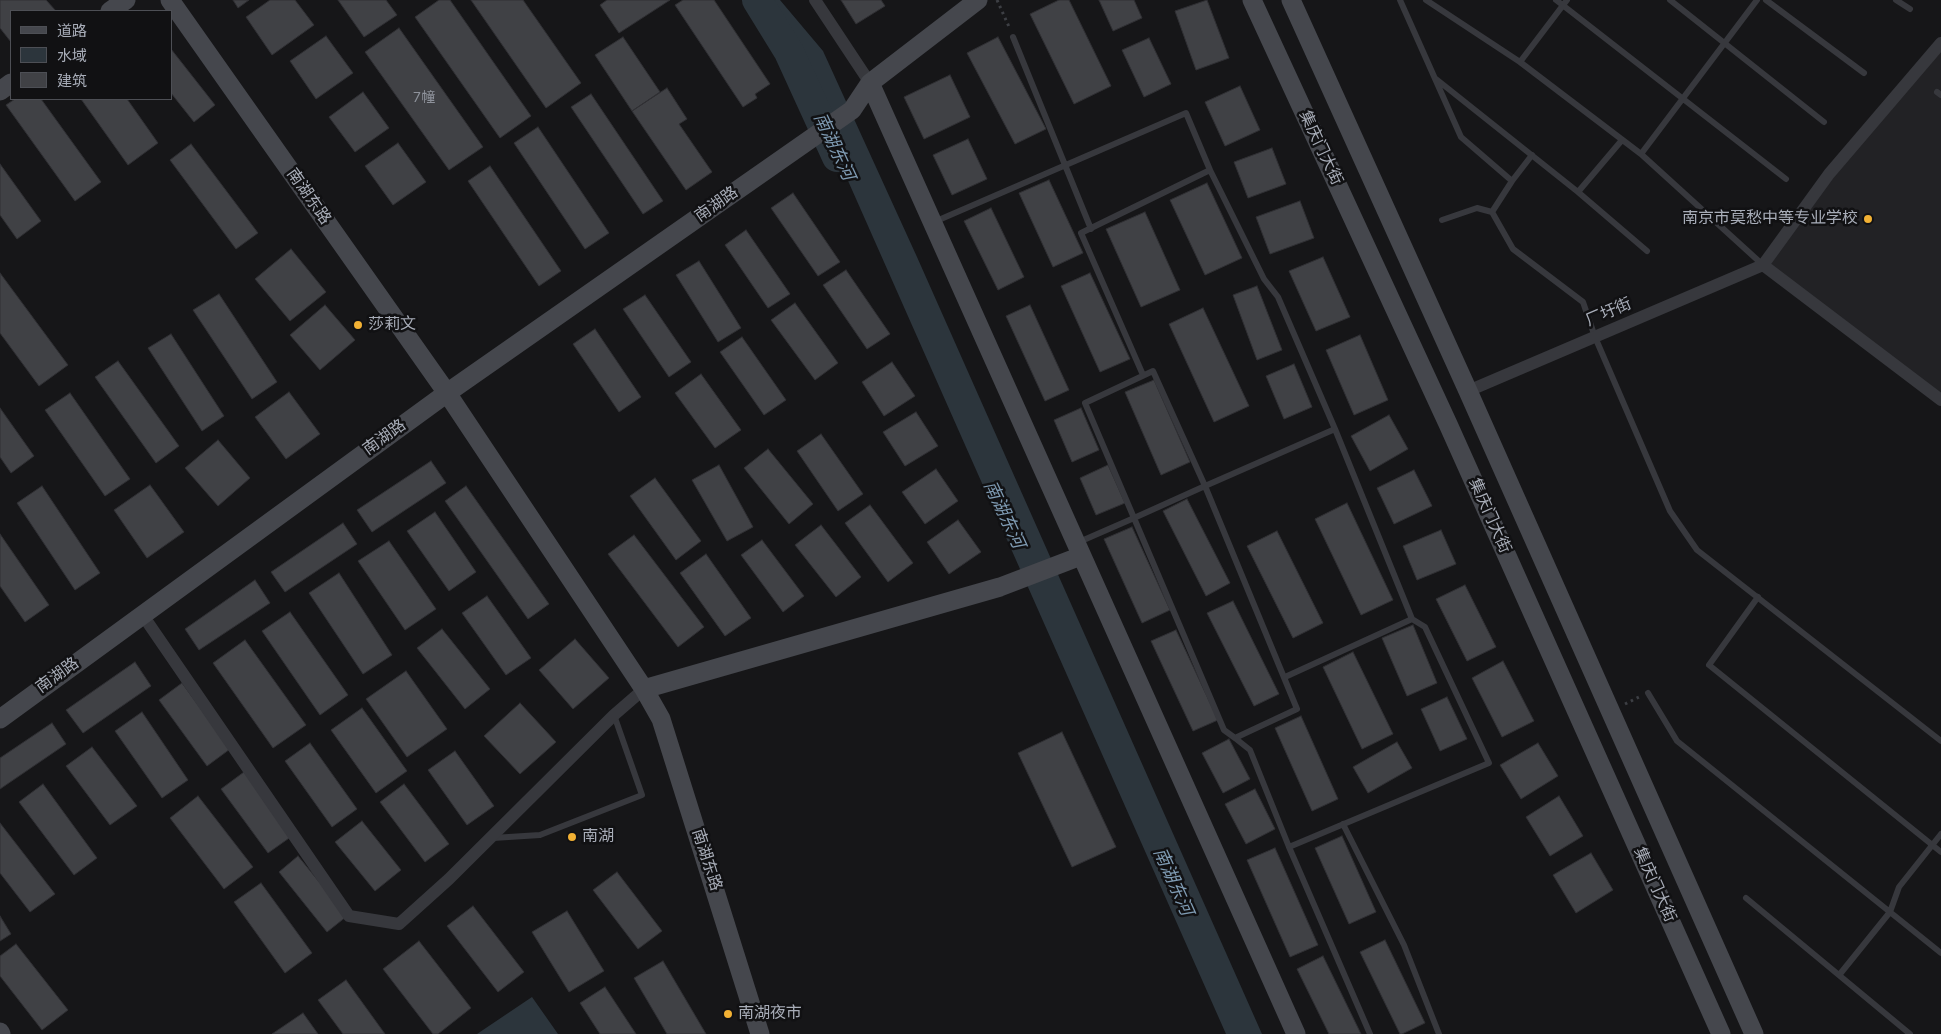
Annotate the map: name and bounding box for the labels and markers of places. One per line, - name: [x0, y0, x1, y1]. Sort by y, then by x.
- place label: 南京市莫愁中等专业学校: [1682, 209, 1858, 229]
- marker: 南京市莫愁中等专业学校: [1862, 213, 1874, 225]
- place label: 莎莉文: [368, 315, 416, 335]
- marker: 莎莉文: [352, 319, 364, 331]
- place label: 南湖: [582, 827, 614, 847]
- marker: 南湖: [566, 831, 578, 843]
- place label: 南湖夜市: [738, 1004, 802, 1024]
- marker: 南湖夜市: [722, 1008, 734, 1020]

